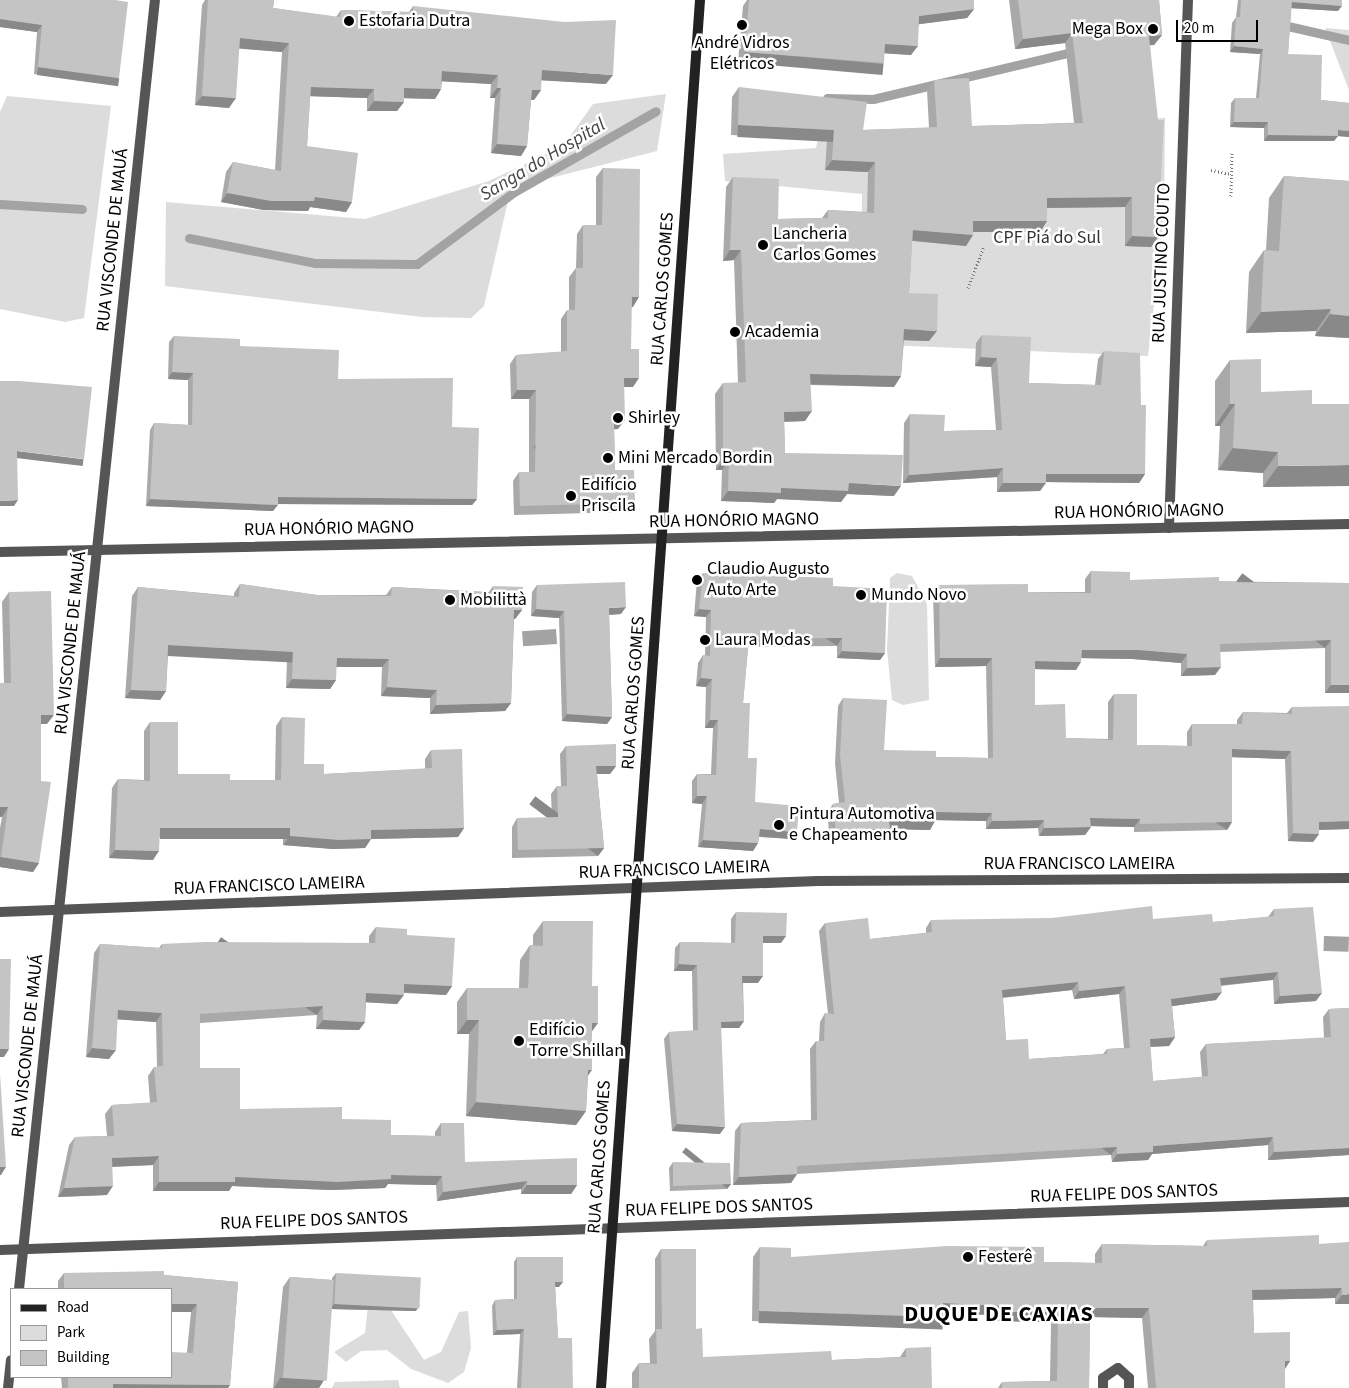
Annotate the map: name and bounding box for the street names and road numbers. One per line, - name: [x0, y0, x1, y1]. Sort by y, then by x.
- street label: RUA VISCONDE DE MAUÁ: [93, 147, 133, 333]
- street label: RUA JUSTINO COUTO: [1148, 183, 1176, 343]
- street label: RUA CARLOS GOMES: [647, 211, 679, 367]
- street label: RUA HONÓRIO MAGNO: [1054, 500, 1224, 524]
- street label: RUA HONÓRIO MAGNO: [649, 509, 819, 533]
- street label: RUA HONÓRIO MAGNO: [244, 517, 414, 541]
- street label: RUA VISCONDE DE MAUÁ: [51, 550, 91, 736]
- street label: RUA CARLOS GOMES: [618, 615, 650, 771]
- street label: RUA FRANCISCO LAMEIRA: [983, 853, 1175, 875]
- street label: RUA FRANCISCO LAMEIRA: [578, 856, 770, 884]
- street label: RUA FRANCISCO LAMEIRA: [173, 872, 365, 900]
- street label: RUA VISCONDE DE MAUÁ: [8, 953, 48, 1139]
- street label: RUA CARLOS GOMES: [584, 1079, 616, 1235]
- street label: RUA FELIPE DOS SANTOS: [1030, 1180, 1218, 1208]
- street label: RUA FELIPE DOS SANTOS: [625, 1194, 813, 1222]
- street label: RUA FELIPE DOS SANTOS: [220, 1207, 408, 1235]

